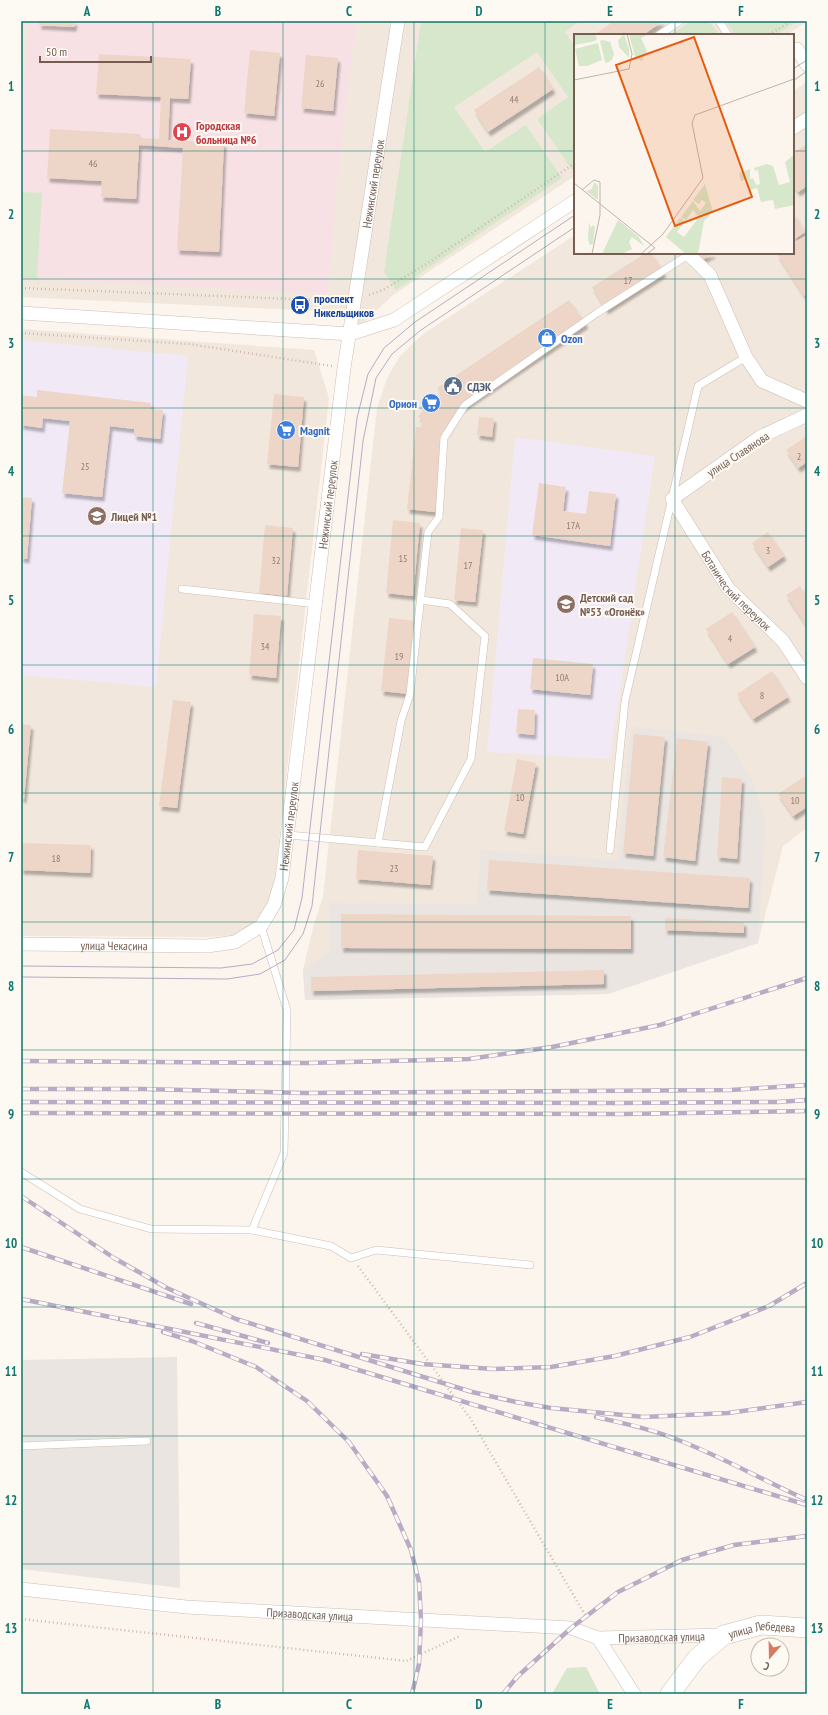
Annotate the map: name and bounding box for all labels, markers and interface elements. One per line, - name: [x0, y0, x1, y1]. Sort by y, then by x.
- text: A: [83, 3, 91, 20]
- text: B: [215, 3, 221, 20]
- text: C: [346, 3, 352, 20]
- text: D: [476, 3, 483, 20]
- text: E: [607, 3, 613, 20]
- text: F: [738, 3, 744, 20]
- inset map: [574, 34, 794, 254]
- scale bar: [40, 38, 151, 64]
- text: 50 m: [46, 44, 67, 59]
- house number: 26: [316, 77, 325, 90]
- text: 1: [8, 78, 14, 95]
- text: 1: [814, 78, 820, 95]
- house number: 44: [510, 93, 519, 106]
- place label: Городская больница №6: [196, 118, 257, 147]
- hospital icon: Городская больница №6: [171, 121, 193, 143]
- street label: Нежинский переулок: [358, 138, 387, 229]
- house number: 46: [89, 157, 98, 170]
- text: 2: [8, 206, 14, 223]
- text: 2: [814, 206, 820, 223]
- house number: 17: [624, 274, 633, 287]
- place label: проспект Никельщиков: [314, 291, 374, 320]
- bus stop icon: проспект Никельщиков: [289, 294, 311, 316]
- shop icon: Ozon: [536, 327, 558, 349]
- place label: Ozon: [561, 331, 583, 346]
- text: 3: [8, 335, 14, 352]
- text: 3: [814, 335, 820, 352]
- public building icon: СДЭК: [442, 375, 464, 397]
- place label: СДЭК: [467, 379, 492, 394]
- supermarket icon: Орион: [420, 392, 442, 414]
- place label: Орион: [389, 396, 417, 411]
- supermarket icon: Magnit: [275, 419, 297, 441]
- place label: Magnit: [300, 423, 330, 438]
- street label: улица Славянова: [704, 428, 772, 480]
- house number: 2: [797, 450, 801, 463]
- street label: Нежинский переулок: [315, 459, 340, 550]
- house number: 25: [81, 460, 90, 473]
- text: 4: [8, 463, 15, 480]
- text: 4: [814, 463, 821, 480]
- school or university icon: Лицей №1: [86, 505, 108, 527]
- place label: Лицей №1: [110, 509, 157, 524]
- house number: 17А: [566, 519, 580, 532]
- house number: 3: [766, 544, 770, 557]
- street label: Ботанический переулок: [699, 548, 775, 634]
- house number: 15: [399, 552, 408, 565]
- house number: 32: [272, 554, 281, 567]
- house number: 17: [464, 559, 473, 572]
- place label: Детский сад №53 «Огонёк»: [580, 590, 645, 619]
- text: 5: [8, 592, 14, 609]
- text: 5: [814, 592, 820, 609]
- school or university icon: Детский сад №53 «Огонёк»: [555, 593, 577, 615]
- house number: 4: [728, 632, 733, 645]
- house number: 34: [261, 640, 270, 653]
- house number: 19: [395, 650, 404, 663]
- house number: 10А: [555, 671, 569, 684]
- house number: 8: [760, 689, 764, 702]
- text: 6: [8, 721, 14, 738]
- text: 6: [814, 721, 820, 738]
- street label: Нежинский переулок: [275, 780, 301, 871]
- house number: 10: [516, 791, 525, 804]
- house number: 10: [791, 794, 800, 807]
- text: 7: [8, 849, 14, 866]
- text: 7: [814, 849, 820, 866]
- house number: 18: [52, 852, 61, 865]
- house number: 23: [390, 862, 399, 875]
- street label: улица Чекасина: [80, 937, 148, 953]
- text: 8: [8, 978, 14, 995]
- text: 8: [814, 978, 820, 995]
- text: 9: [8, 1106, 14, 1123]
- text: 9: [814, 1106, 820, 1123]
- text: 10: [5, 1235, 17, 1252]
- text: 10: [811, 1235, 823, 1252]
- text: 11: [5, 1363, 17, 1380]
- text: 11: [811, 1363, 823, 1380]
- text: 12: [5, 1492, 17, 1509]
- text: 12: [811, 1492, 823, 1509]
- street label: Призаводская улица: [266, 1604, 354, 1624]
- street label: улица Лебедева: [726, 1617, 796, 1641]
- text: 13: [5, 1620, 17, 1637]
- text: 13: [811, 1620, 823, 1637]
- street label: Призаводская улица: [618, 1628, 705, 1645]
- north arrow: [750, 1637, 790, 1677]
- text: С: [762, 1659, 771, 1674]
- text: A: [83, 1696, 91, 1713]
- text: B: [215, 1696, 221, 1713]
- text: C: [346, 1696, 352, 1713]
- text: D: [476, 1696, 483, 1713]
- text: E: [607, 1696, 613, 1713]
- text: F: [738, 1696, 744, 1713]

